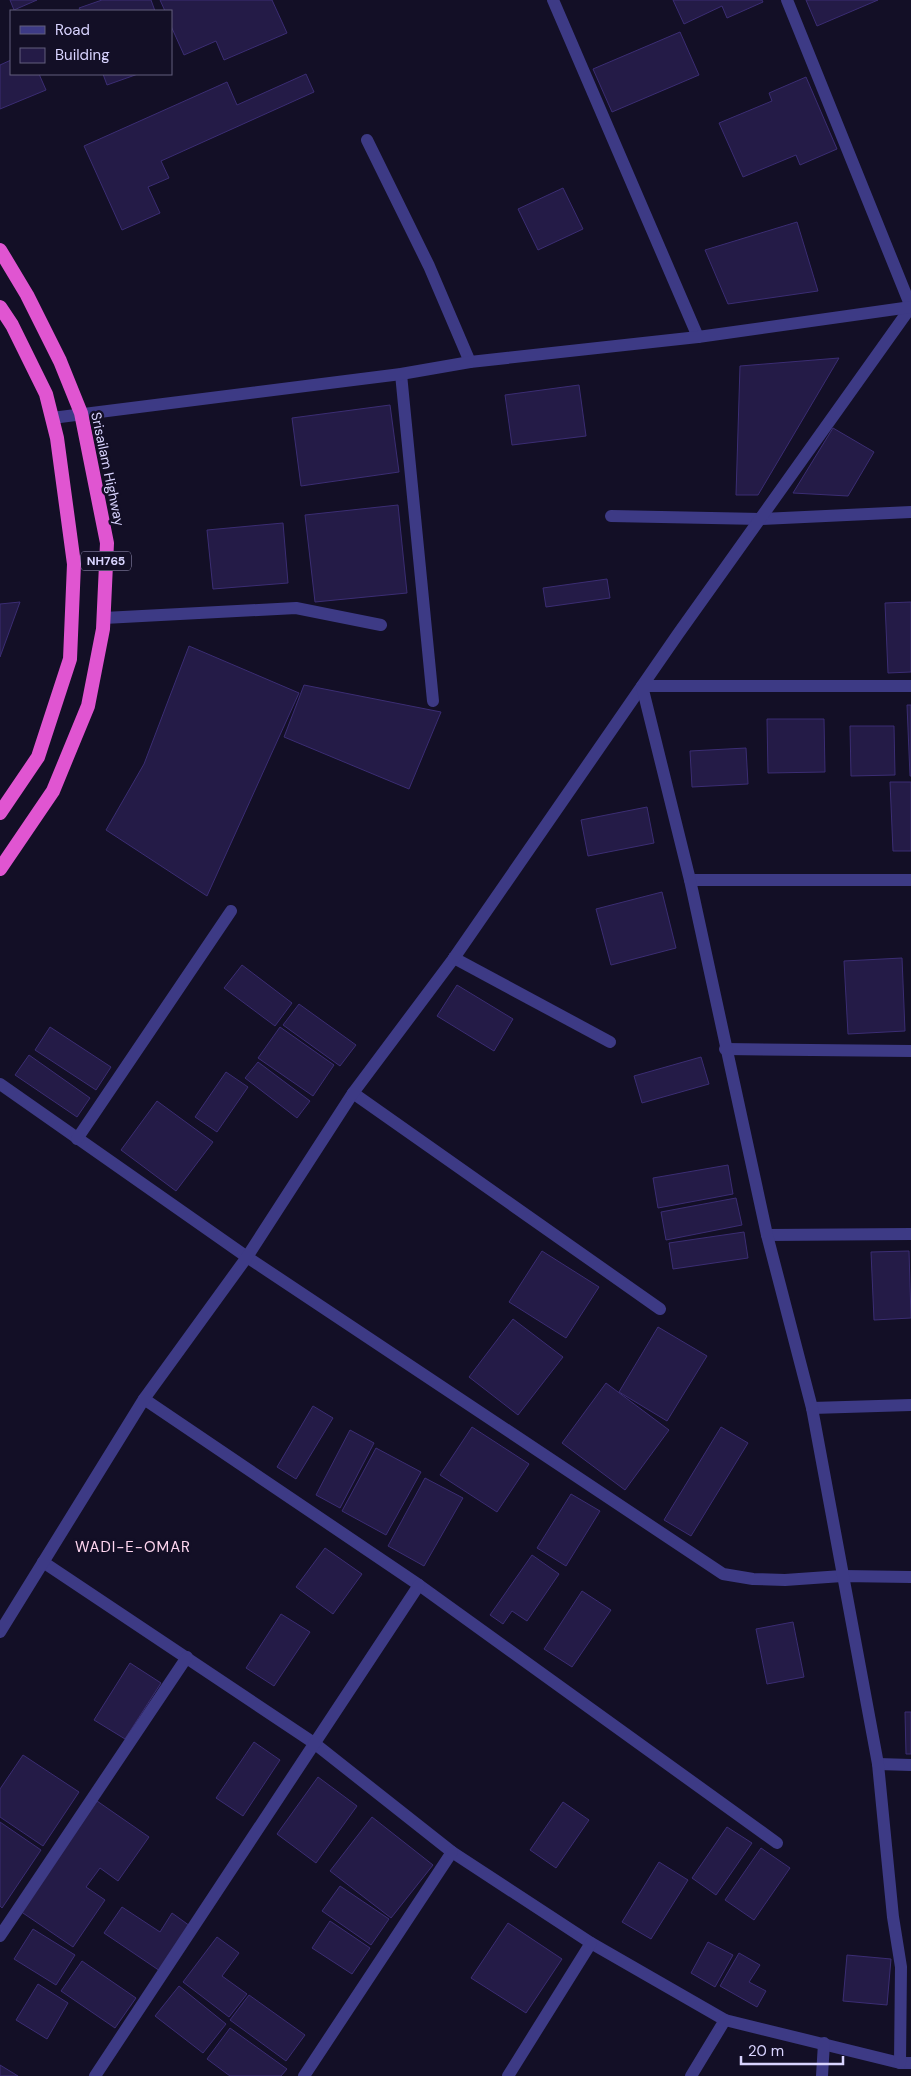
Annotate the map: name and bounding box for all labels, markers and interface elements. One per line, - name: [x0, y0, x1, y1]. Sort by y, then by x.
- legend: [10, 10, 172, 75]
- text: Road: [55, 20, 90, 40]
- text: Building: [55, 45, 110, 65]
- street label: Srisailam Highway: [87, 410, 129, 528]
- road number: NH765: [81, 552, 131, 570]
- district label: WADI-E-OMAR: [75, 1537, 191, 1557]
- scale bar: [741, 2034, 844, 2066]
- text: 20 m: [748, 2041, 784, 2061]

